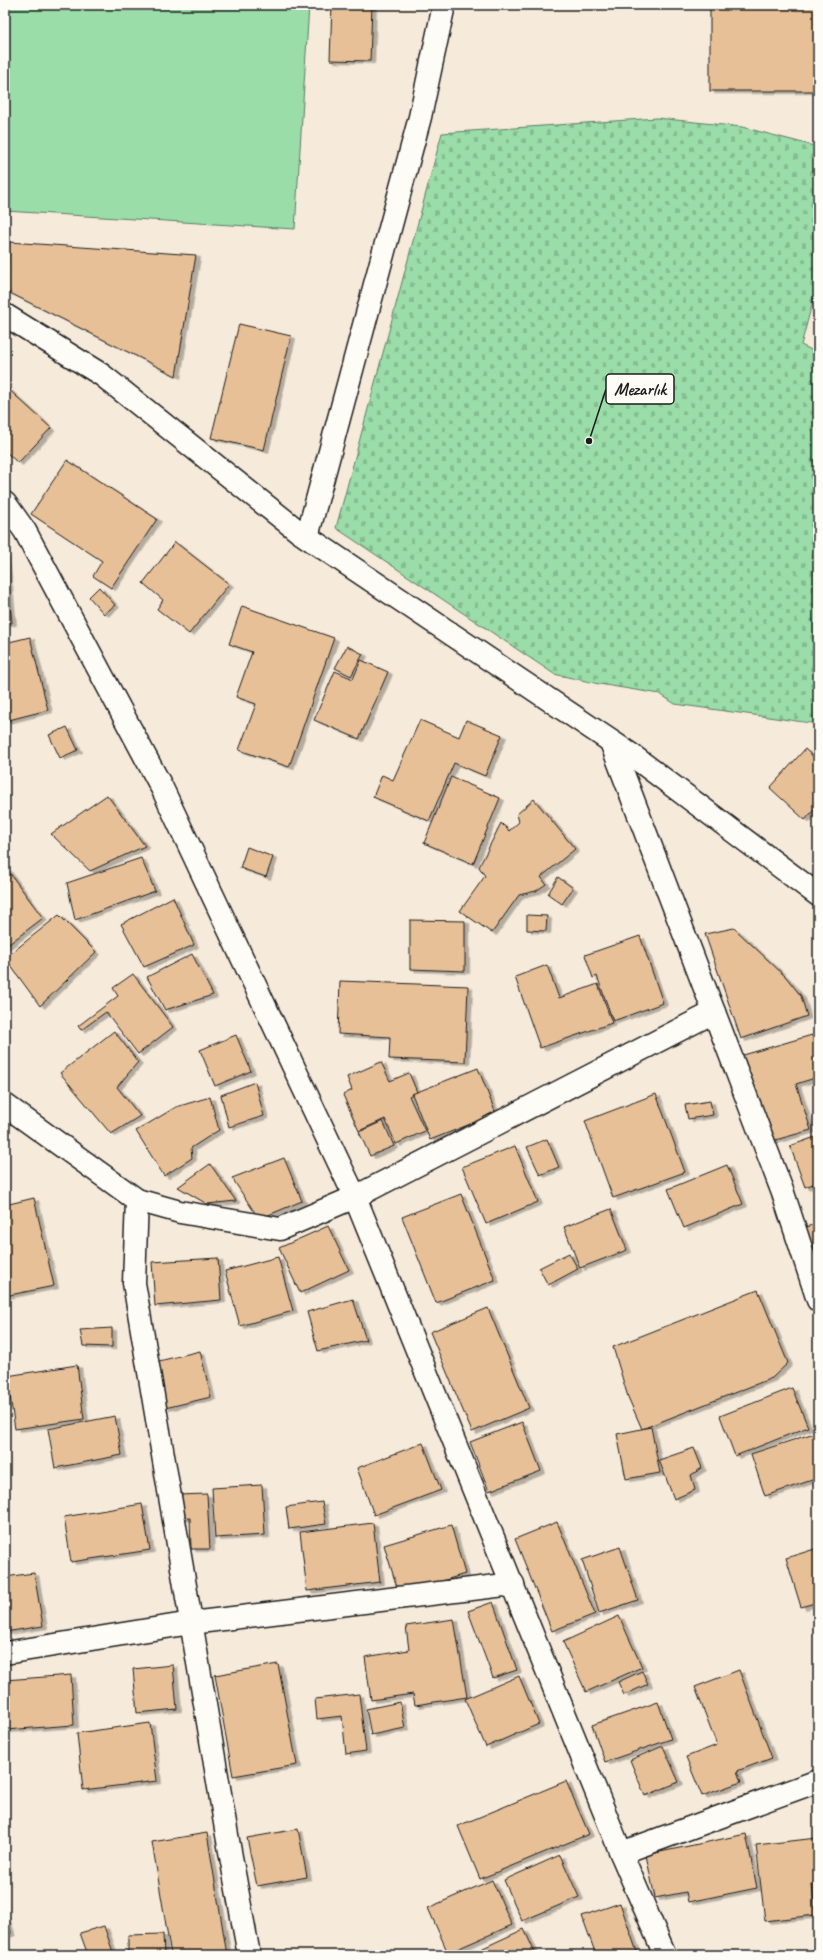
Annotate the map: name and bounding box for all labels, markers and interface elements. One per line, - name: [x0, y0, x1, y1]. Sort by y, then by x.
- callout: Mezarlık: [606, 374, 674, 404]
- text: Mezarlık: [614, 378, 668, 400]

